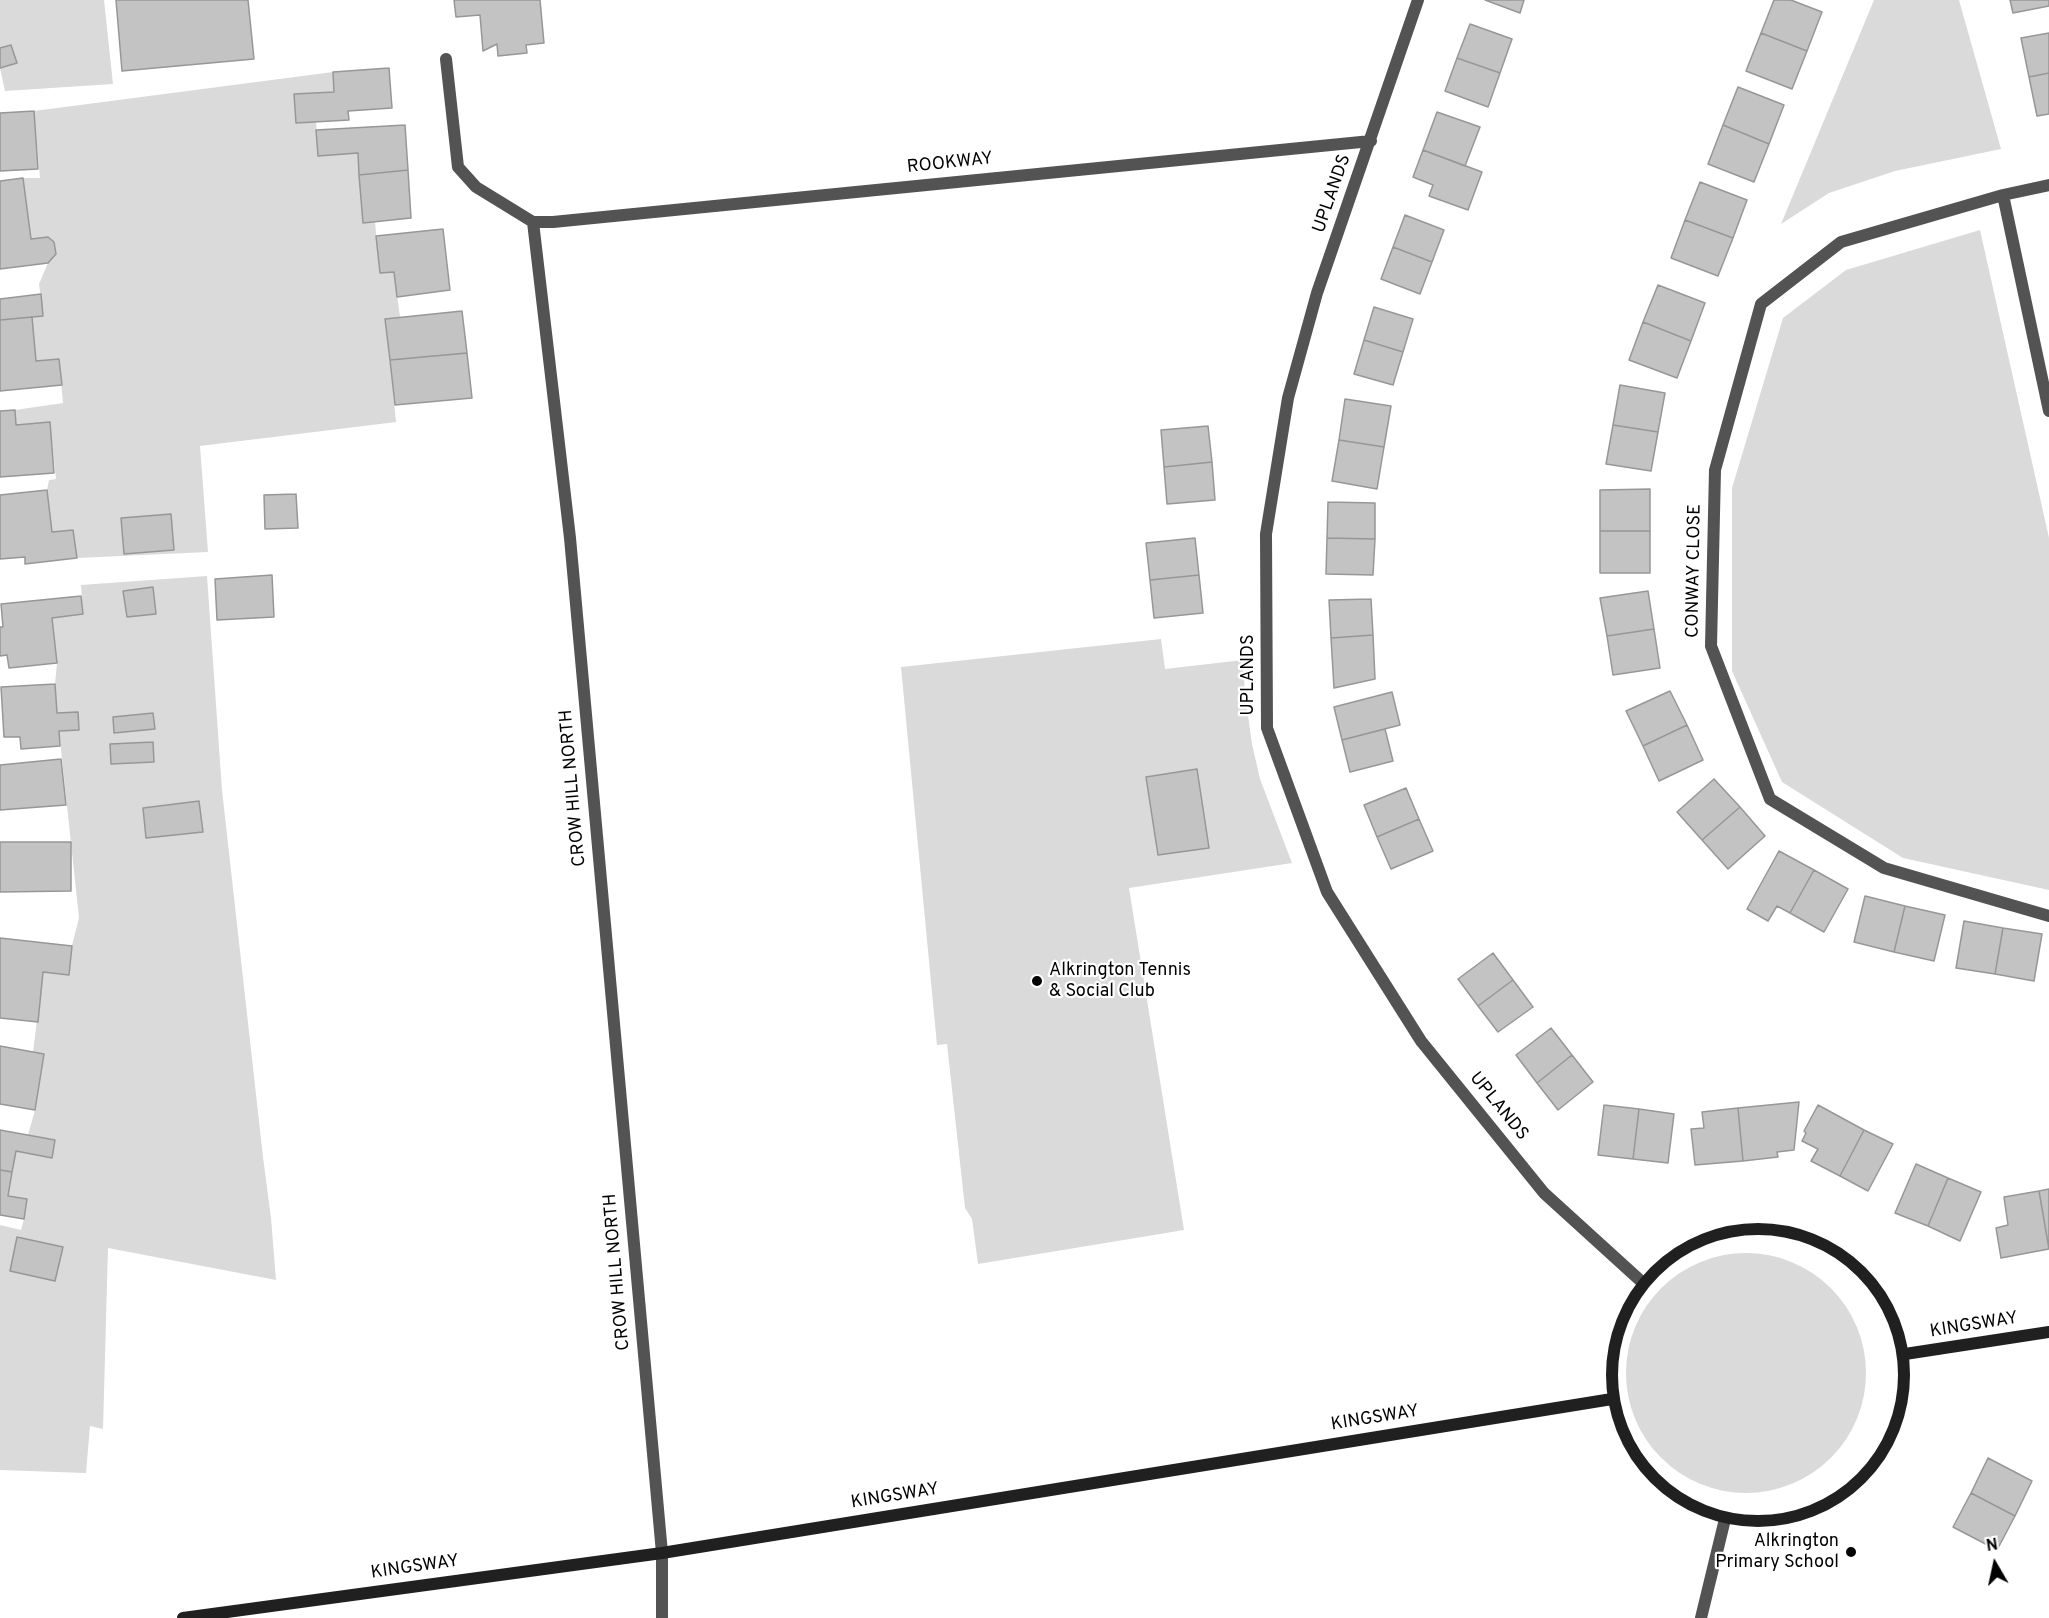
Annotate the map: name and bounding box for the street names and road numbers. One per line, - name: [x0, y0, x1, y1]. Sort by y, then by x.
- street label: ROOKWAY: [906, 149, 994, 179]
- street label: UPLANDS: [1309, 152, 1357, 236]
- street label: CONWAY CLOSE: [1683, 504, 1707, 638]
- street label: UPLANDS: [1238, 634, 1260, 716]
- street label: CROW HILL NORTH: [556, 709, 592, 867]
- street label: UPLANDS: [1464, 1068, 1532, 1146]
- street label: CROW HILL NORTH: [600, 1193, 636, 1351]
- street label: KINGSWAY: [1929, 1308, 2019, 1344]
- street label: KINGSWAY: [1330, 1401, 1420, 1437]
- street label: KINGSWAY: [850, 1479, 940, 1515]
- street label: KINGSWAY: [370, 1551, 460, 1585]

